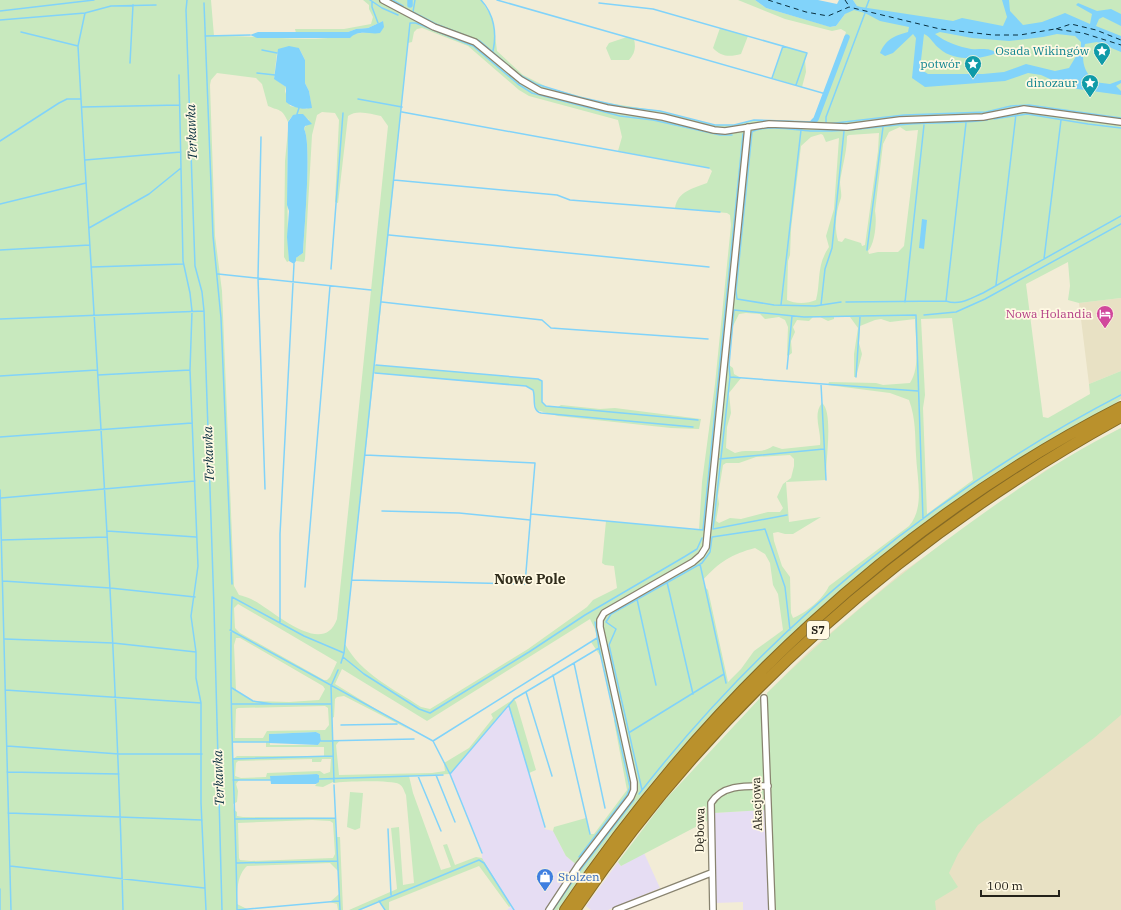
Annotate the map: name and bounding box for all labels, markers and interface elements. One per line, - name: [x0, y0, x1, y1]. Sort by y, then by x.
- place icon: Osada Wikingów: [1092, 41, 1112, 66]
- place label: Osada Wikingów: [995, 43, 1090, 58]
- place icon: potwór: [963, 54, 983, 79]
- place label: potwór: [920, 56, 961, 71]
- place icon: dinozaur: [1080, 73, 1100, 98]
- place label: dinozaur: [1026, 75, 1078, 90]
- water label: Terkawka: [182, 104, 201, 160]
- hotel icon: Nowa Holandia: [1095, 304, 1115, 329]
- place label: Nowa Holandia: [1006, 306, 1092, 321]
- water label: Terkawka: [199, 426, 218, 482]
- district label: Nowe Pole: [494, 570, 566, 588]
- road number: S7: [807, 621, 829, 639]
- water label: Terkawka: [209, 750, 228, 806]
- street label: Akacjowa: [748, 776, 765, 831]
- street label: Dębowa: [692, 807, 707, 852]
- shop icon: Stolzen: [535, 867, 555, 892]
- place label: Stolzen: [558, 869, 600, 884]
- scale bar: [981, 872, 1059, 898]
- text: 100 m: [987, 878, 1023, 893]

